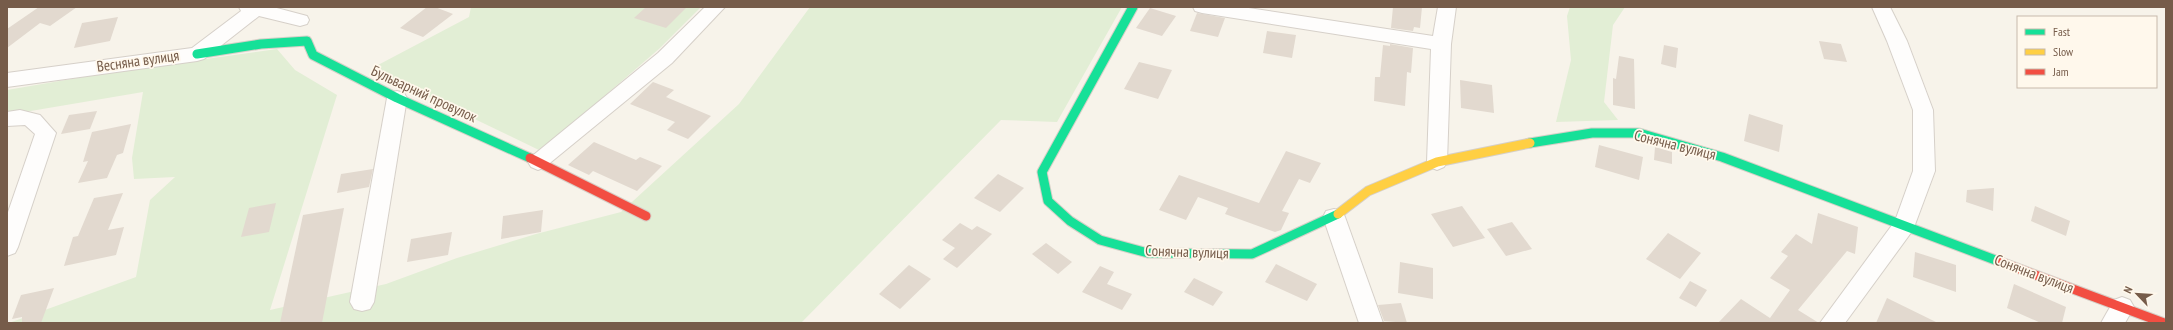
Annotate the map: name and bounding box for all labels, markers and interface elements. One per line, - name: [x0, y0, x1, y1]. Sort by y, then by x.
- legend: [2017, 16, 2157, 88]
- text: Fast: [2053, 24, 2071, 39]
- text: Slow: [2053, 44, 2074, 59]
- street label: Весняна вулиця: [95, 45, 181, 76]
- street label: Бульварний провулок: [368, 61, 480, 126]
- text: Jam: [2052, 64, 2069, 79]
- street label: Сонячна вулиця: [1632, 125, 1718, 164]
- street label: Сонячна вулиця: [1145, 241, 1229, 262]
- street label: Сонячна вулиця: [1992, 250, 2077, 297]
- north arrow: [2117, 274, 2157, 314]
- text: N: [2120, 284, 2136, 295]

